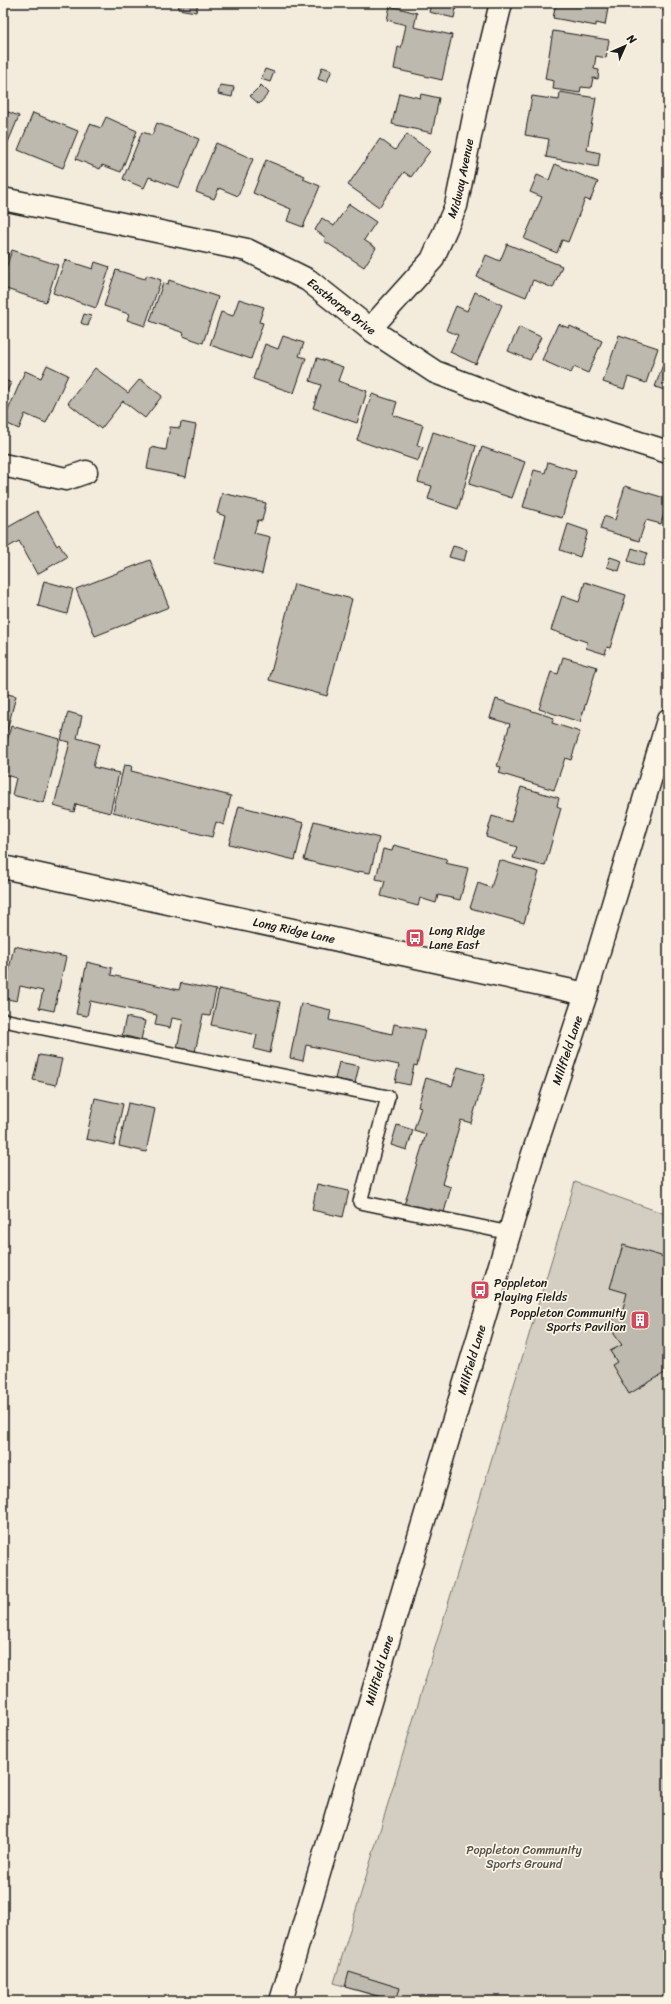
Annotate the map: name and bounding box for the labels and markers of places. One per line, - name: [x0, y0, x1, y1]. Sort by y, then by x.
- place label: Long Ridge Lane East: [429, 920, 485, 956]
- bus stop icon: Long Ridge Lane East: [404, 927, 426, 949]
- place label: Poppleton Playing Fields: [494, 1272, 568, 1308]
- bus stop icon: Poppleton Playing Fields: [469, 1279, 491, 1301]
- place label: Poppleton Community Sports Pavilion: [510, 1302, 627, 1338]
- building icon: Poppleton Community Sports Pavilion: [629, 1309, 651, 1331]

